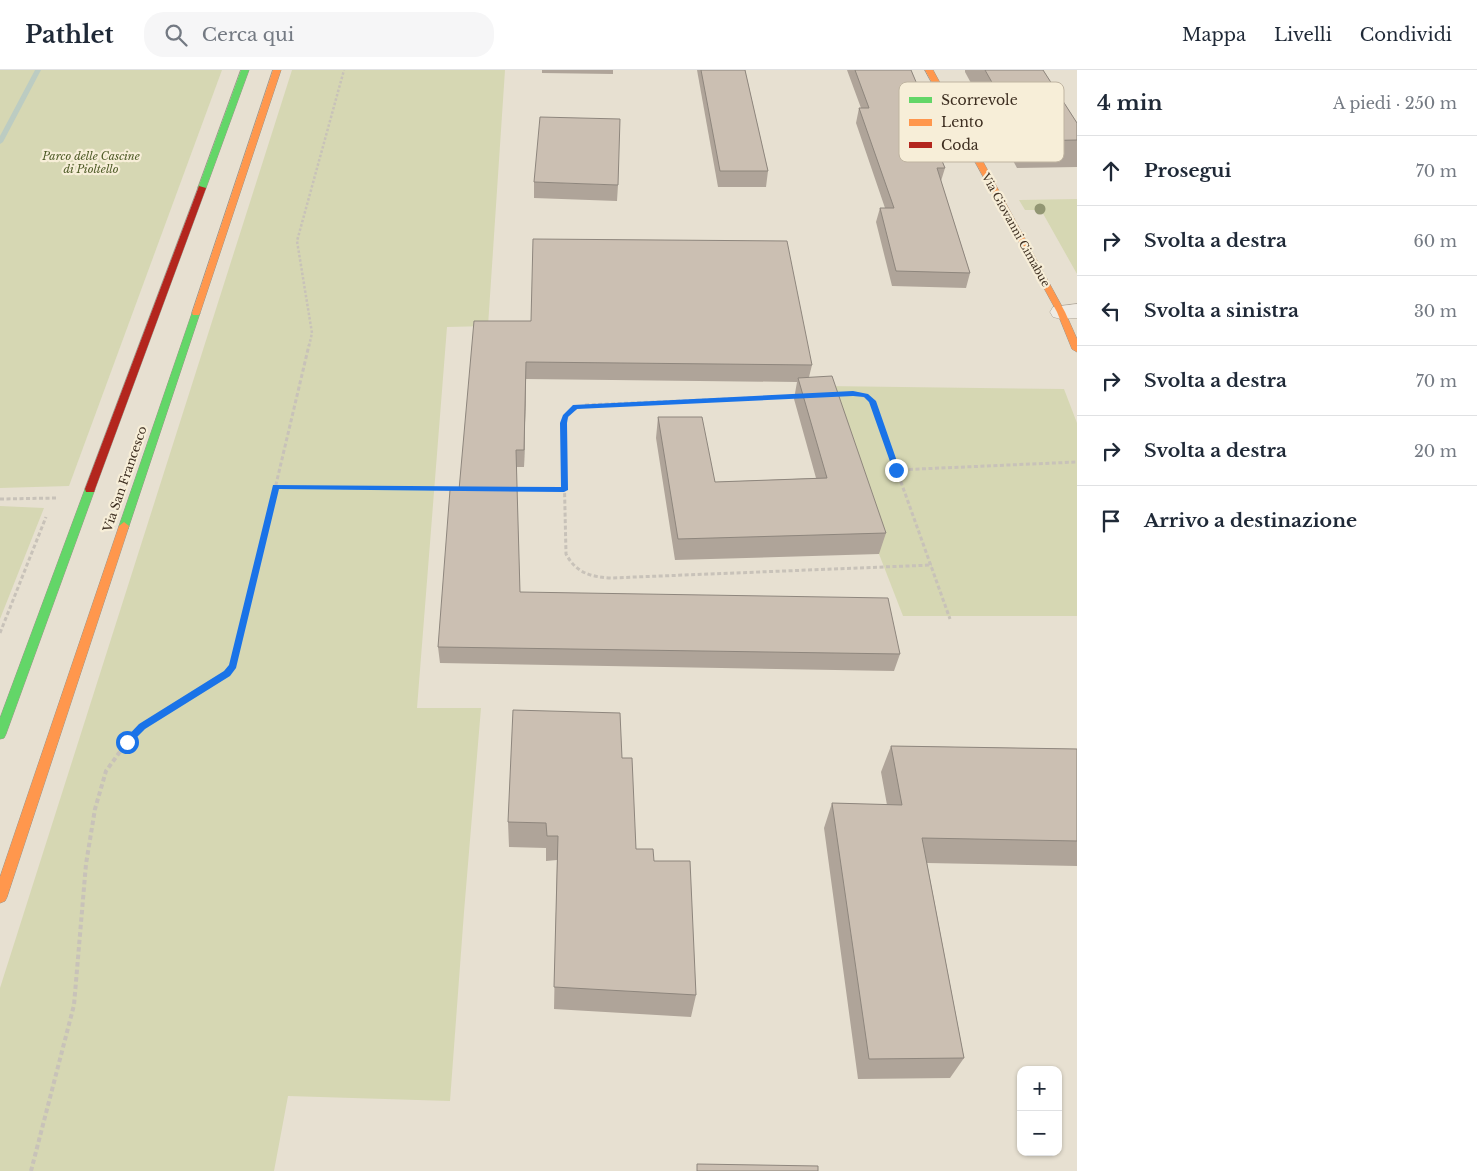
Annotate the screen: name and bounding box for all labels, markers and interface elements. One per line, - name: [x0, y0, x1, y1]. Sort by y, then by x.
- search box: [144, 12, 494, 57]
- text: Pathlet: [25, 20, 114, 49]
- icon: search: [162, 21, 190, 49]
- text: Cerca qui: [202, 23, 294, 46]
- text: Mappa: [1182, 24, 1246, 46]
- text: Livelli: [1274, 24, 1332, 46]
- text: Condividi: [1360, 24, 1452, 46]
- legend: [899, 82, 1064, 162]
- text: 4 min: [1097, 90, 1163, 116]
- text: Scorrevole: [941, 91, 1018, 109]
- text: A piedi · 250 m: [1333, 93, 1457, 113]
- text: Lento: [941, 113, 983, 131]
- text: Coda: [941, 136, 979, 154]
- park label: Parco delle Cascine di Pioltello: [41, 149, 140, 176]
- icon: ahead: [1097, 157, 1125, 185]
- text: Prosegui: [1144, 159, 1231, 182]
- text: 70 m: [1416, 161, 1457, 181]
- street label: Via Giovanni Cimabue: [978, 170, 1053, 289]
- icon: right: [1097, 227, 1125, 255]
- text: Svolta a destra: [1144, 229, 1287, 252]
- text: 60 m: [1414, 231, 1457, 251]
- icon: left: [1097, 297, 1125, 325]
- text: Svolta a sinistra: [1144, 299, 1299, 322]
- text: 30 m: [1414, 301, 1457, 321]
- icon: right: [1097, 367, 1125, 395]
- text: Svolta a destra: [1144, 369, 1287, 392]
- text: 70 m: [1416, 371, 1457, 391]
- street label: Via San Francesco: [99, 424, 150, 535]
- icon: right: [1097, 437, 1125, 465]
- text: Svolta a destra: [1144, 439, 1287, 462]
- text: 20 m: [1414, 441, 1457, 461]
- route end: [885, 459, 908, 482]
- icon: arrive: [1097, 507, 1125, 535]
- text: Arrivo a destinazione: [1144, 509, 1357, 532]
- route start: [116, 731, 139, 754]
- map controls: [1017, 1066, 1062, 1156]
- button: +: [1017, 1066, 1062, 1111]
- button: −: [1017, 1111, 1062, 1156]

